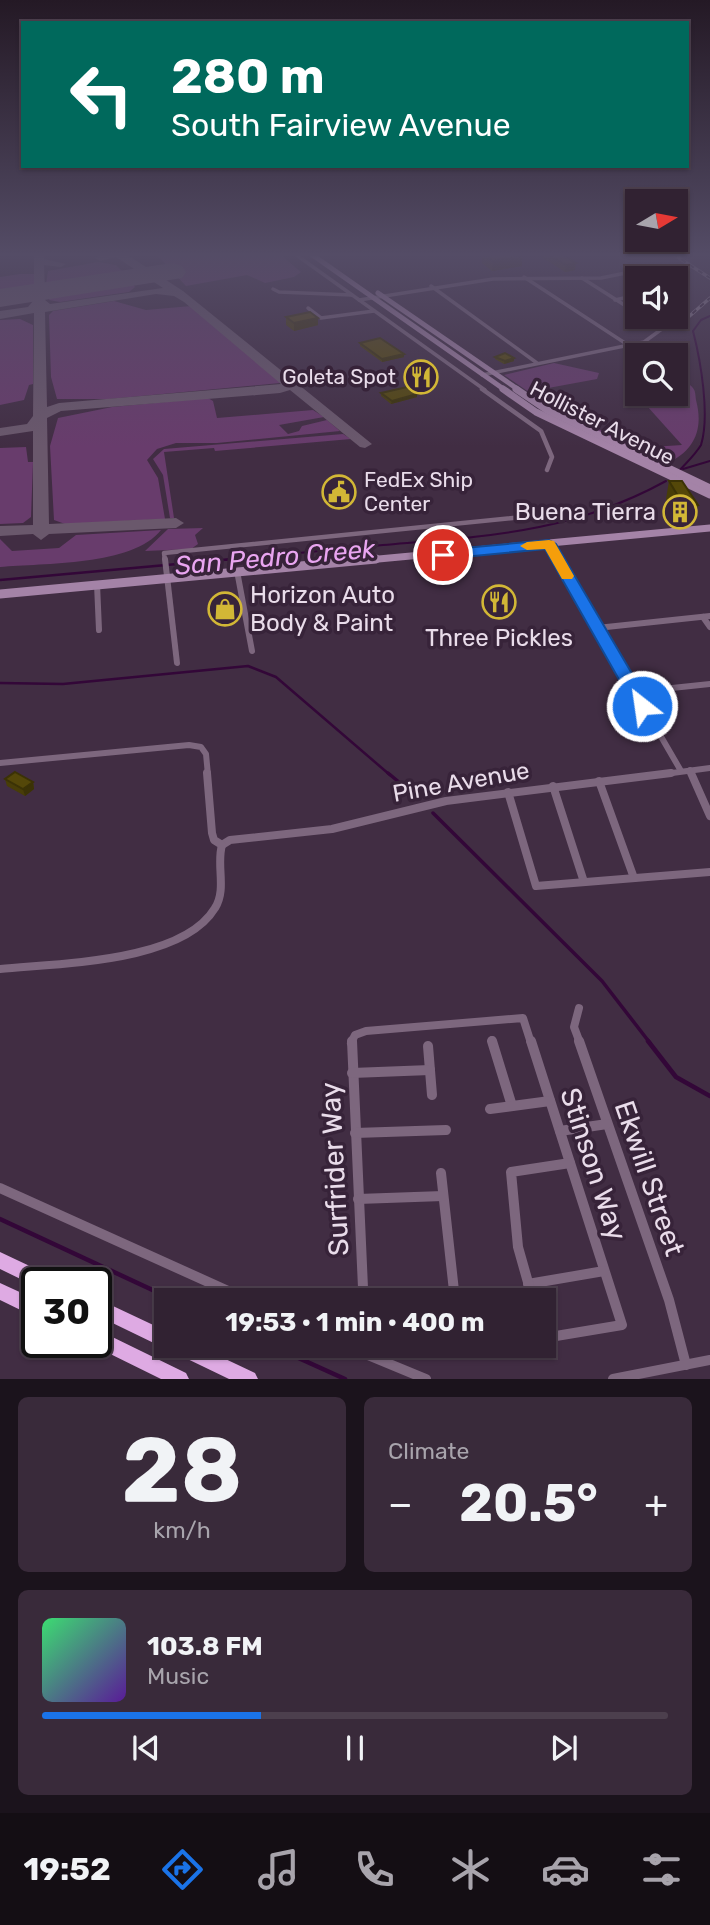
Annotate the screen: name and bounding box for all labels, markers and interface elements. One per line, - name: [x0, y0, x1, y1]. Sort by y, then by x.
- text: 280 m: [171, 47, 325, 105]
- icon: left: [56, 49, 147, 140]
- text: South Fairview Avenue: [171, 106, 511, 144]
- north arrow: [625, 189, 688, 252]
- map controls: [625, 189, 688, 406]
- button: sound: [625, 266, 688, 329]
- button: search: [625, 343, 688, 406]
- restaurant icon: Goleta Spot: [402, 358, 440, 396]
- place label: Goleta Spot: [282, 364, 396, 389]
- street label: Hollister Avenue: [526, 375, 679, 470]
- place label: FedEx Ship Center: [364, 467, 473, 516]
- public building icon: FedEx Ship Center: [320, 473, 358, 511]
- building icon: Buena Tierra: [661, 493, 699, 531]
- place label: Buena Tierra: [515, 498, 656, 526]
- pin: [413, 525, 473, 585]
- water label: San Pedro Creek: [174, 533, 377, 582]
- icon: arrive: [424, 536, 462, 574]
- place label: Horizon Auto Body & Paint: [250, 581, 395, 637]
- restaurant icon: Three Pickles: [480, 583, 518, 621]
- shop icon: Horizon Auto Body & Paint: [206, 590, 244, 628]
- place label: Three Pickles: [425, 624, 573, 652]
- position arrow: [605, 669, 679, 743]
- street label: Pine Avenue: [390, 756, 532, 808]
- street label: Surfrider Way: [313, 1081, 356, 1257]
- street label: Stinson Way: [553, 1084, 634, 1245]
- street label: Ekwill Street: [608, 1096, 692, 1260]
- speed limit sign: 30: [21, 1267, 112, 1358]
- text: 19:53 · 1 min · 400 m: [225, 1307, 485, 1338]
- text: 28: [122, 1416, 242, 1524]
- text: Climate: [388, 1437, 469, 1465]
- text: 20.5°: [459, 1472, 598, 1534]
- text: −: [388, 1481, 413, 1527]
- text: +: [644, 1481, 668, 1527]
- text: km/h: [153, 1516, 211, 1544]
- text: 103.8 FM: [147, 1631, 263, 1662]
- text: Music: [147, 1662, 209, 1690]
- icon: previous: [127, 1729, 165, 1767]
- icon: pause: [336, 1729, 374, 1767]
- icon: next: [545, 1729, 583, 1767]
- icon: directions: [158, 1845, 207, 1894]
- icon: music: [254, 1845, 303, 1894]
- icon: phone: [350, 1845, 399, 1894]
- icon: climate: [446, 1845, 495, 1894]
- icon: car: [541, 1845, 590, 1894]
- icon: filters: [637, 1845, 686, 1894]
- text: 19:52: [23, 1850, 111, 1888]

